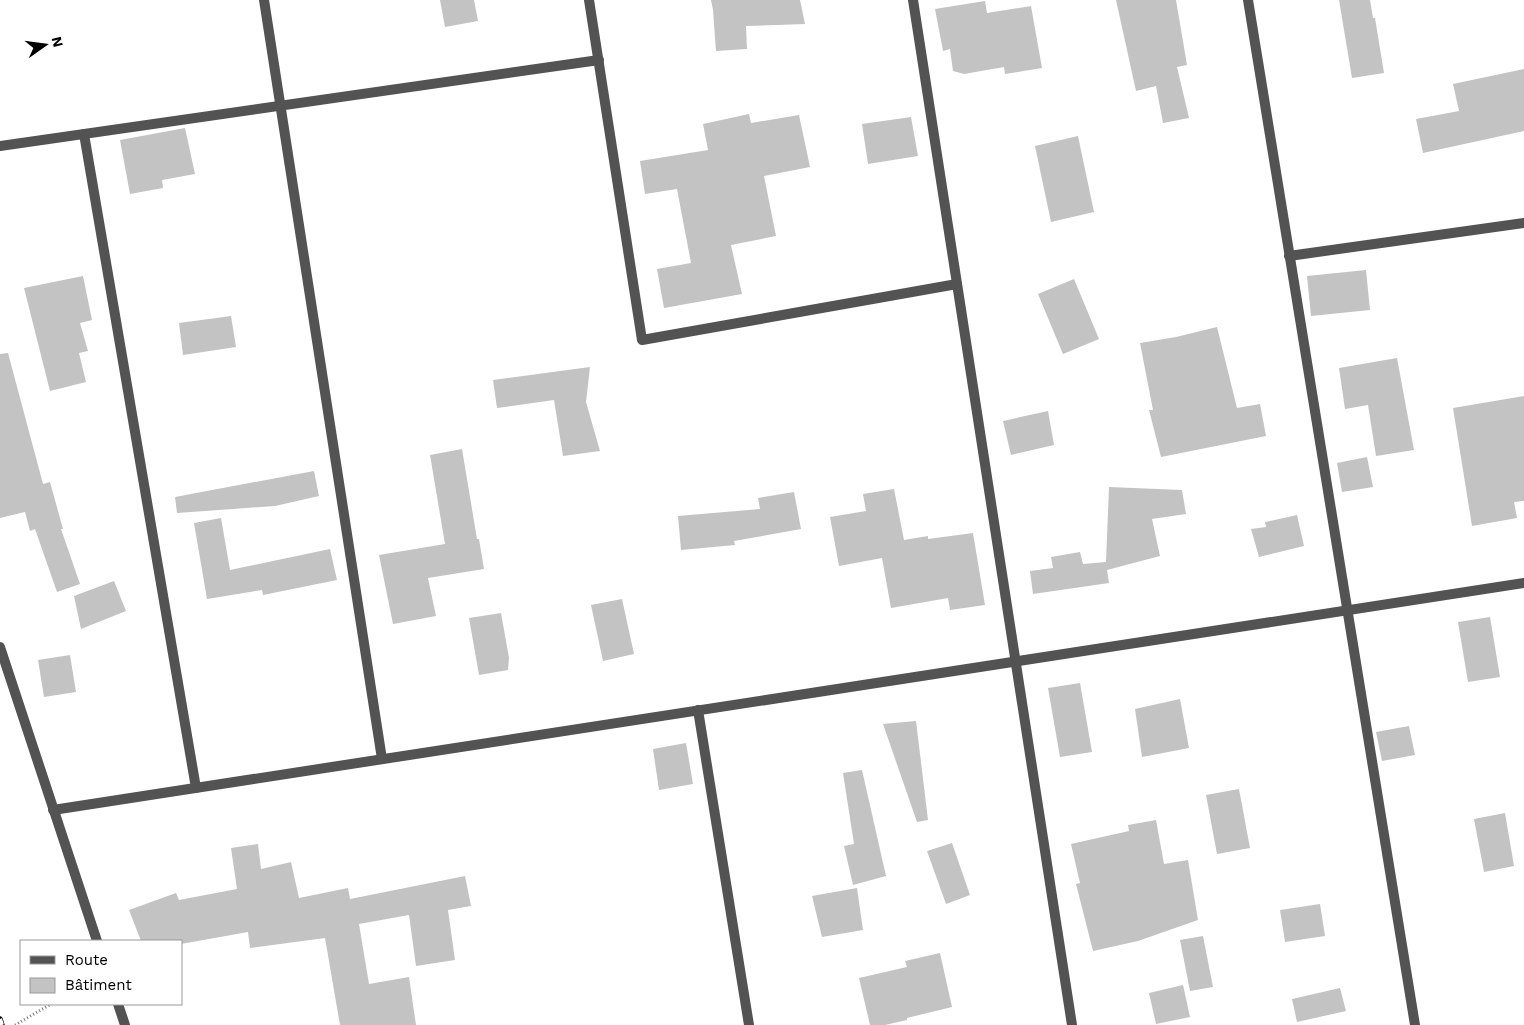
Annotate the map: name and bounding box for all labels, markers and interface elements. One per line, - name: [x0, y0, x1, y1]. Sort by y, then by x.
- north arrow: [20, 20, 70, 70]
- text: N: [49, 35, 67, 49]
- legend: [20, 940, 182, 1005]
- text: Route: [65, 951, 108, 969]
- text: Bâtiment: [65, 976, 132, 994]

